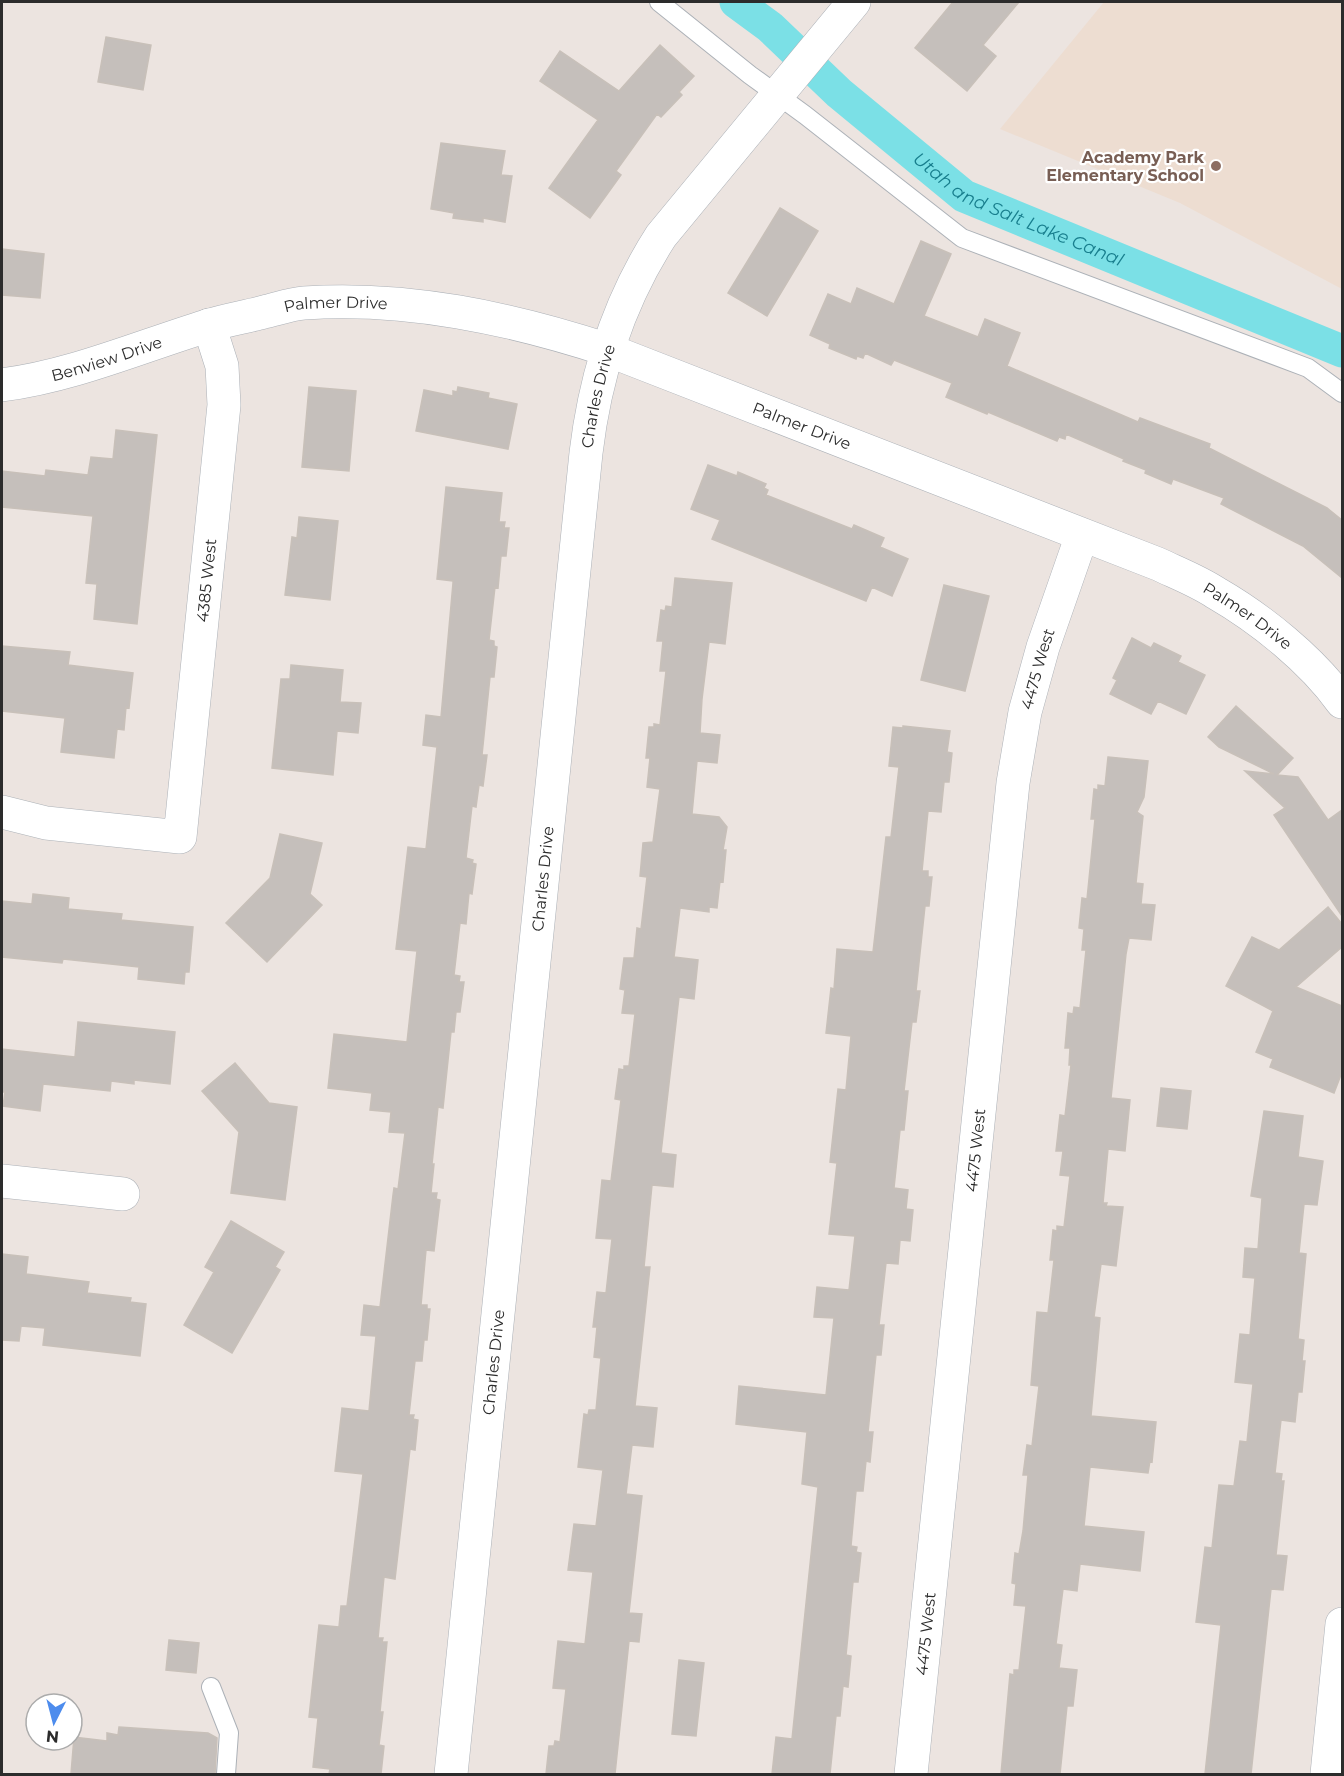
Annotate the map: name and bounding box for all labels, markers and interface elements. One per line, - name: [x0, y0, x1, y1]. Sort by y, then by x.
- water label: Utah and Salt Lake Canal: [909, 148, 1127, 271]
- place label: Academy Park Elementary School: [1046, 148, 1205, 185]
- marker: Academy Park Elementary School: [1209, 159, 1223, 173]
- street label: Palmer Drive: [282, 293, 388, 316]
- street label: Benview Drive: [49, 333, 165, 385]
- street label: Charles Drive: [578, 342, 619, 449]
- street label: Palmer Drive: [750, 398, 854, 454]
- street label: 4385 West: [193, 537, 220, 623]
- street label: Palmer Drive: [1200, 578, 1296, 654]
- street label: 4475 West: [1017, 626, 1059, 712]
- street label: Charles Drive: [528, 825, 558, 932]
- street label: 4475 West: [962, 1107, 989, 1193]
- street label: Charles Drive: [479, 1309, 508, 1416]
- street label: 4475 West: [912, 1591, 940, 1676]
- north arrow: [24, 1692, 84, 1752]
- text: N: [45, 1726, 60, 1747]

